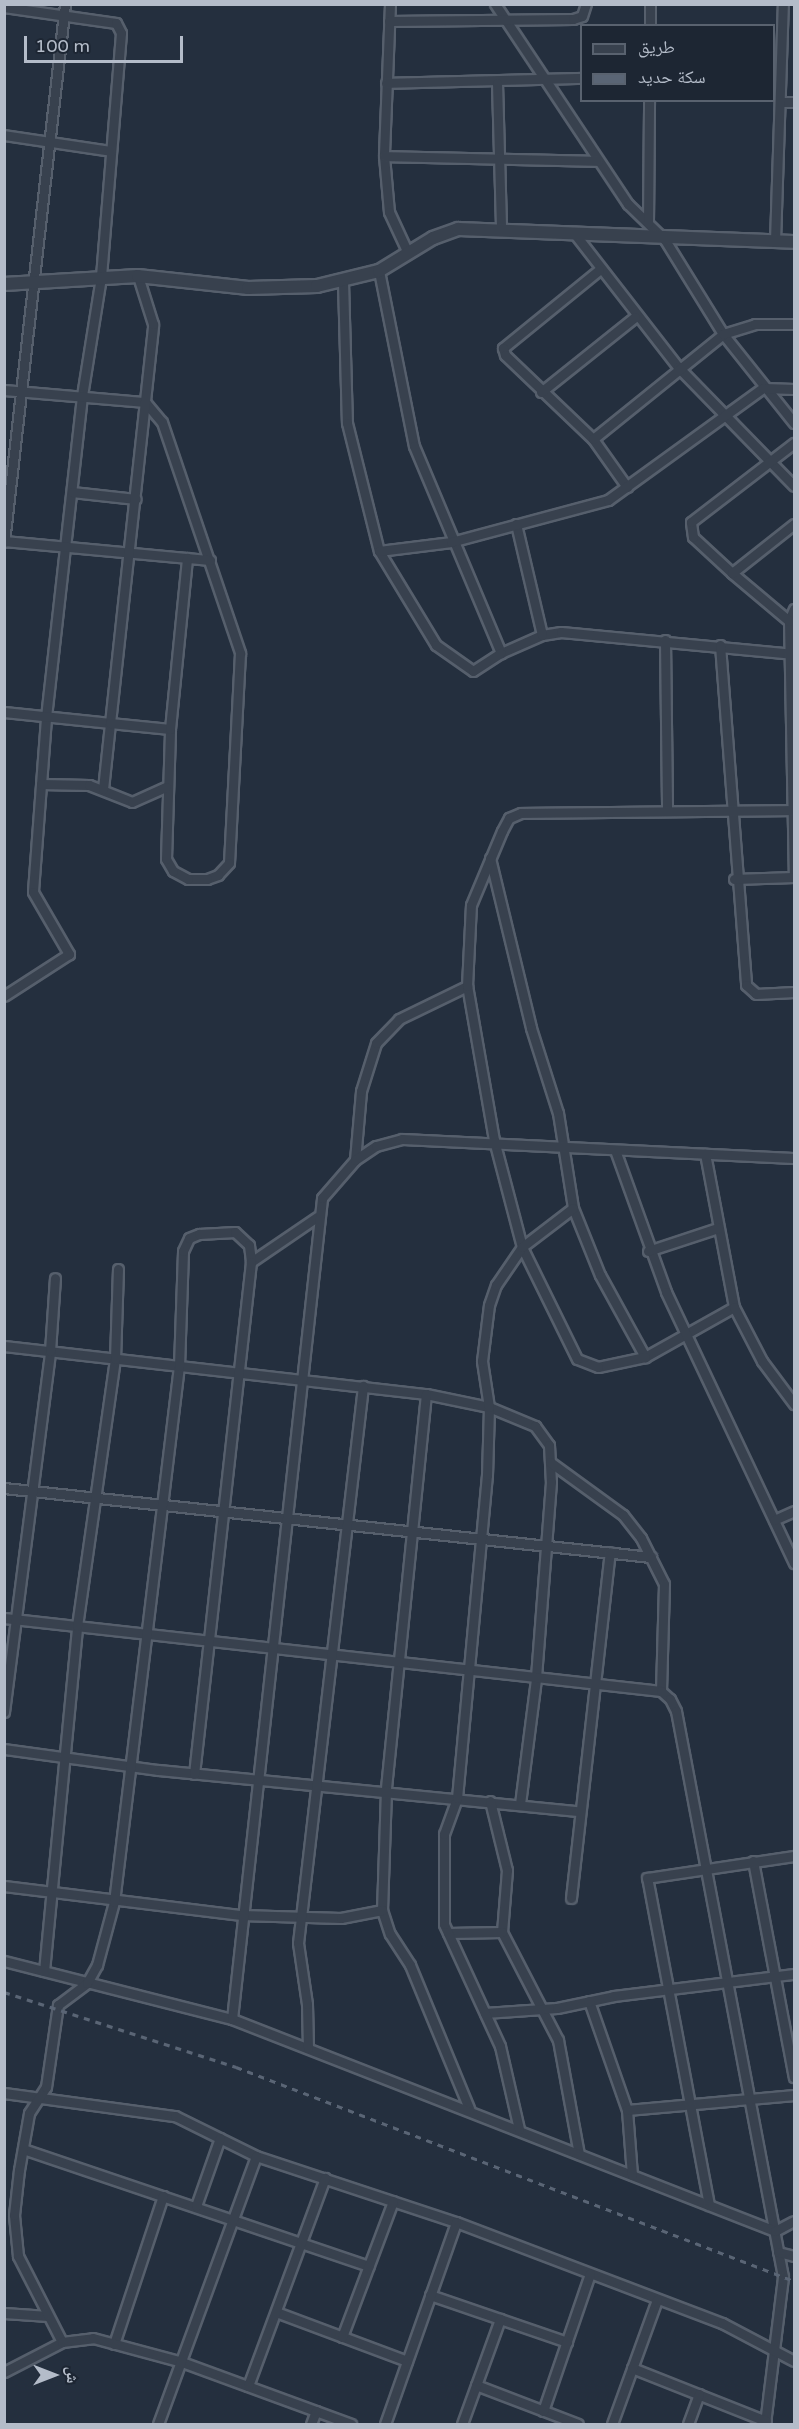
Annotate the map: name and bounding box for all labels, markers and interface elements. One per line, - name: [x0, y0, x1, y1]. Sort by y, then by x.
- scale bar: [27, 24, 186, 62]
- legend: [580, 24, 775, 102]
- text: 100 m: [35, 35, 90, 57]
- text: طريق: [638, 36, 675, 58]
- text: سكة حديد: [638, 66, 706, 88]
- north arrow: [24, 2345, 84, 2405]
- text: ش: [62, 2367, 82, 2383]

